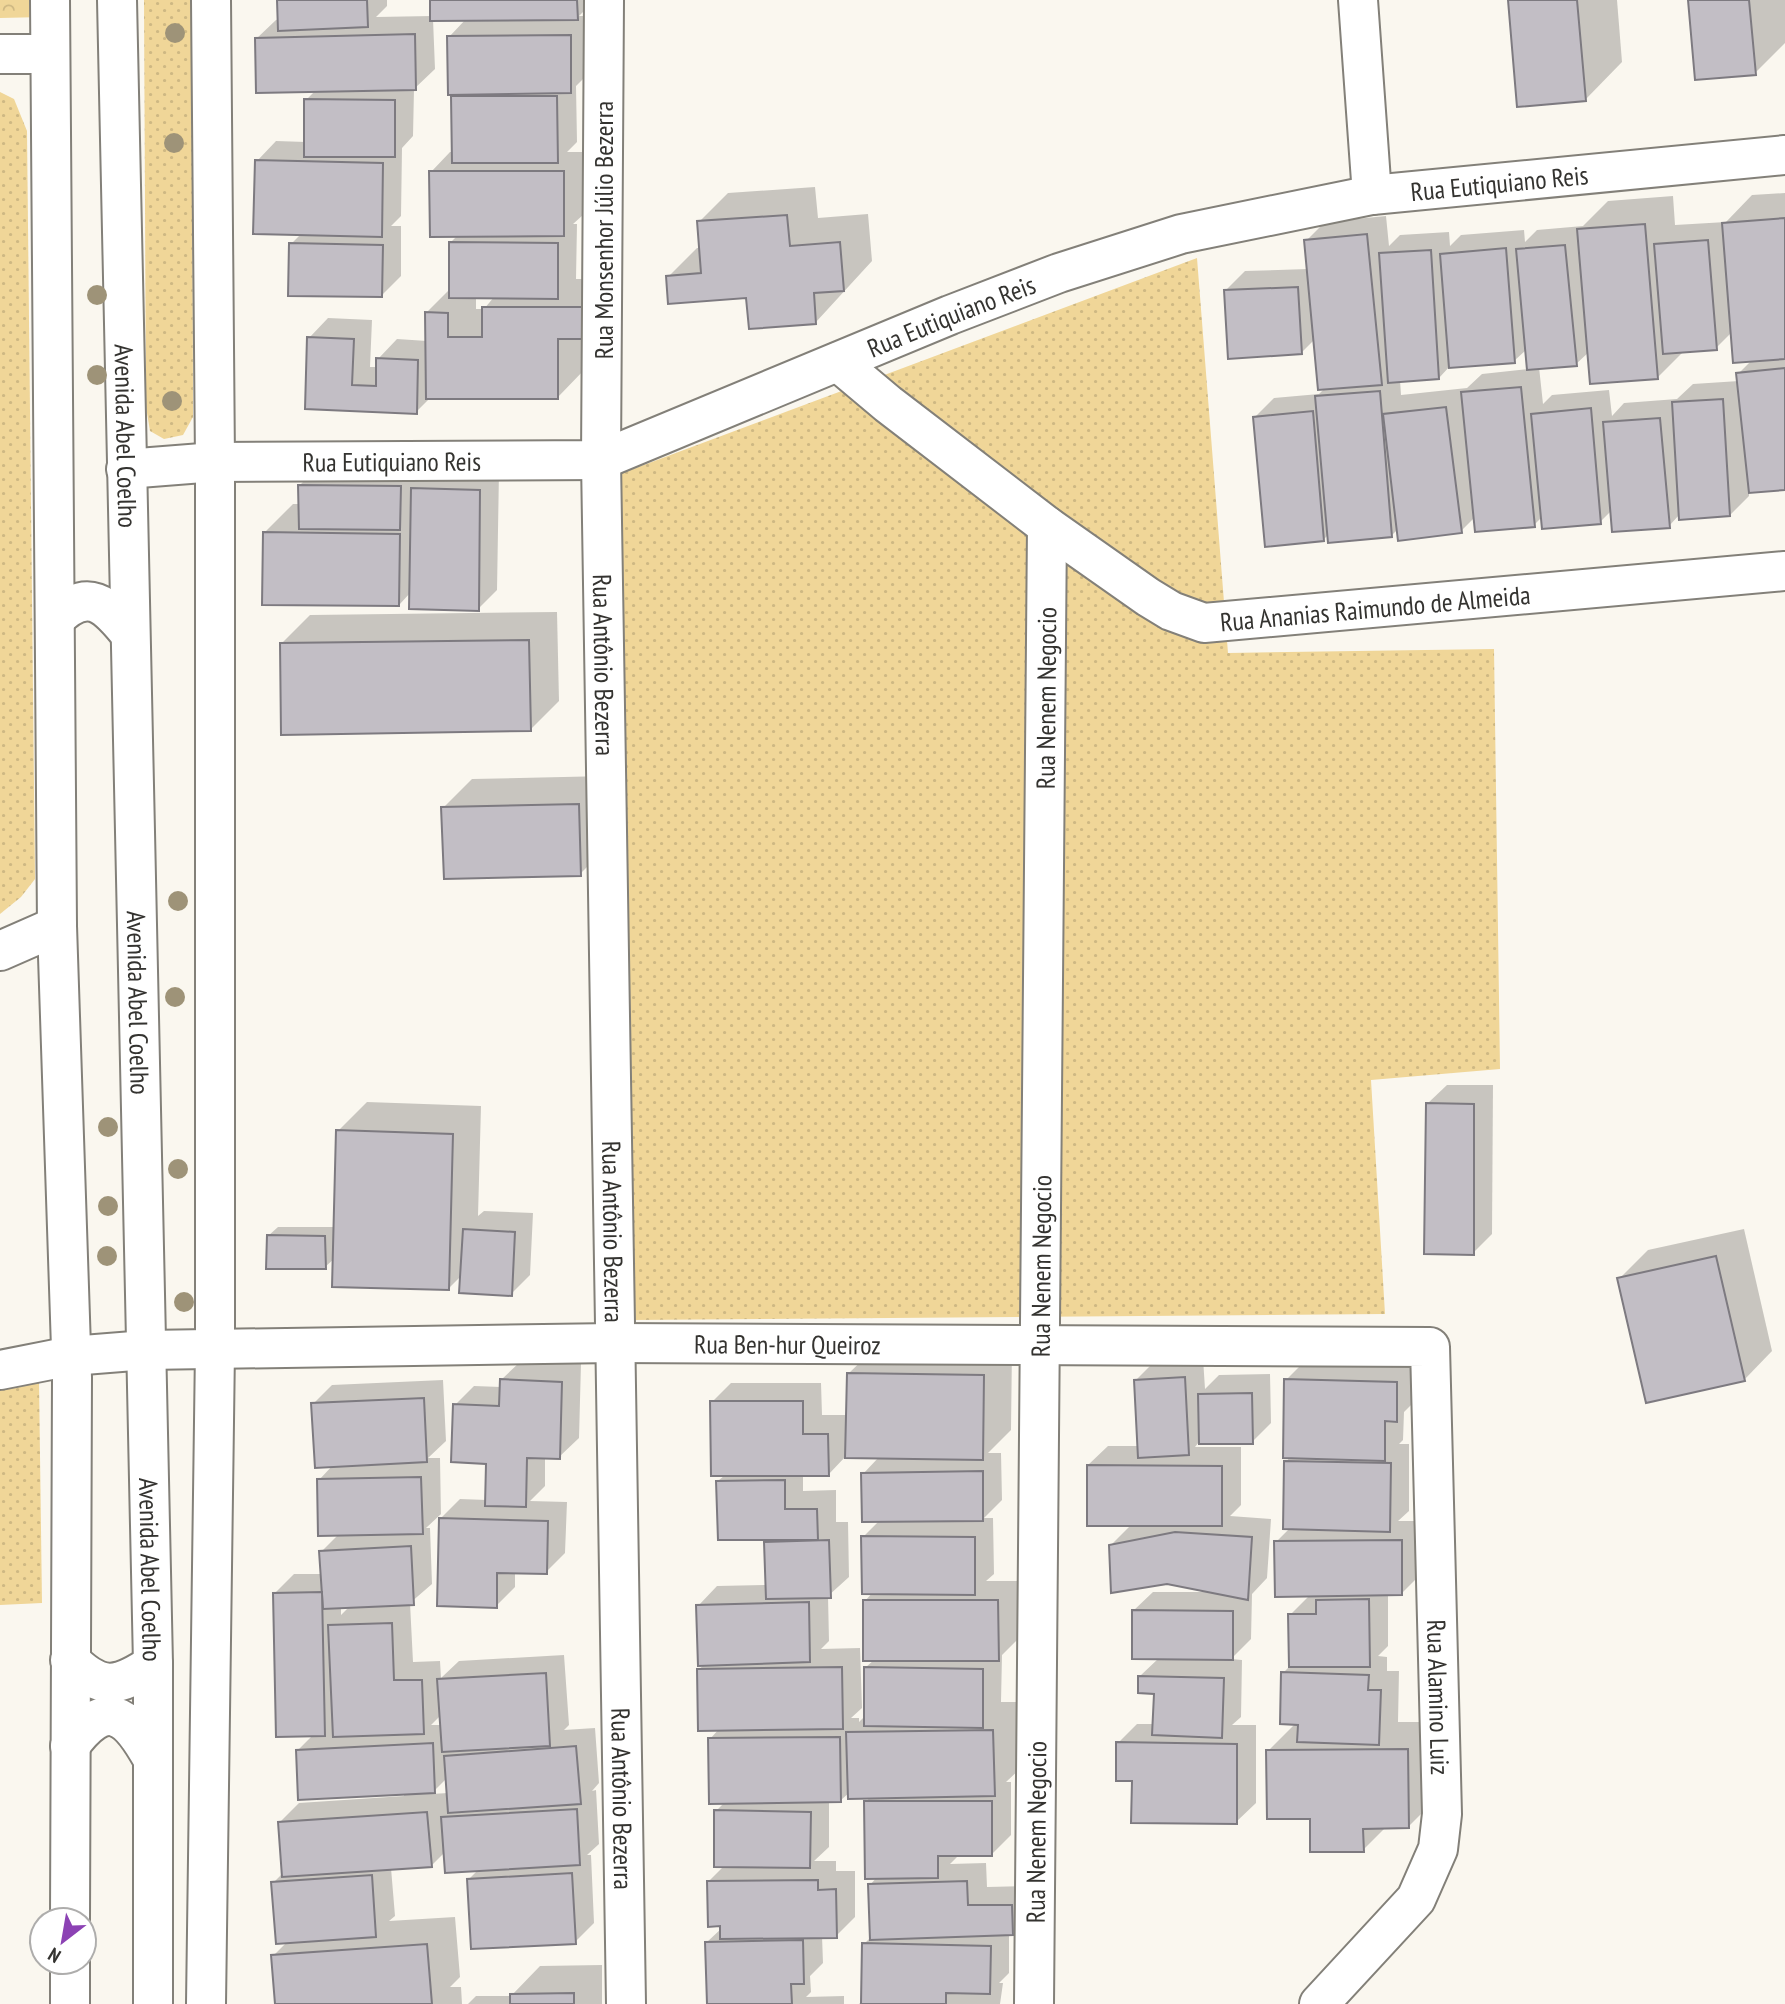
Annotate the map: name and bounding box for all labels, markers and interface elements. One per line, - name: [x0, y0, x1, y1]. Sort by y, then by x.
- street label: Rua Monsenhor Júlio Bezerra: [587, 101, 620, 359]
- street label: Rua Eutiquiano Reis: [1409, 158, 1590, 208]
- street label: Rua Eutiquiano Reis: [862, 267, 1040, 364]
- street label: Avenida Abel Coelho: [108, 344, 145, 528]
- street label: Rua Eutiquiano Reis: [302, 444, 481, 478]
- street label: Rua Antônio Bezerra: [586, 574, 622, 756]
- street label: Rua Ananias Raimundo de Almeida: [1219, 577, 1532, 638]
- street label: Rua Nenem Negocio: [1028, 607, 1063, 789]
- street label: Avenida Abel Coelho: [120, 911, 157, 1095]
- street label: Rua Antônio Bezerra: [596, 1141, 631, 1323]
- street label: Rua Nenem Negocio: [1023, 1175, 1058, 1357]
- street label: Rua Ben-hur Queiroz: [694, 1327, 881, 1361]
- street label: Avenida Abel Coelho: [132, 1477, 169, 1662]
- street label: Rua Alamino Luiz: [1421, 1619, 1457, 1775]
- street label: Rua Antônio Bezerra: [605, 1708, 641, 1890]
- street label: Rua Nenem Negocio: [1018, 1741, 1053, 1923]
- north arrow: [28, 1906, 98, 1976]
- text: N: [44, 1943, 65, 1969]

